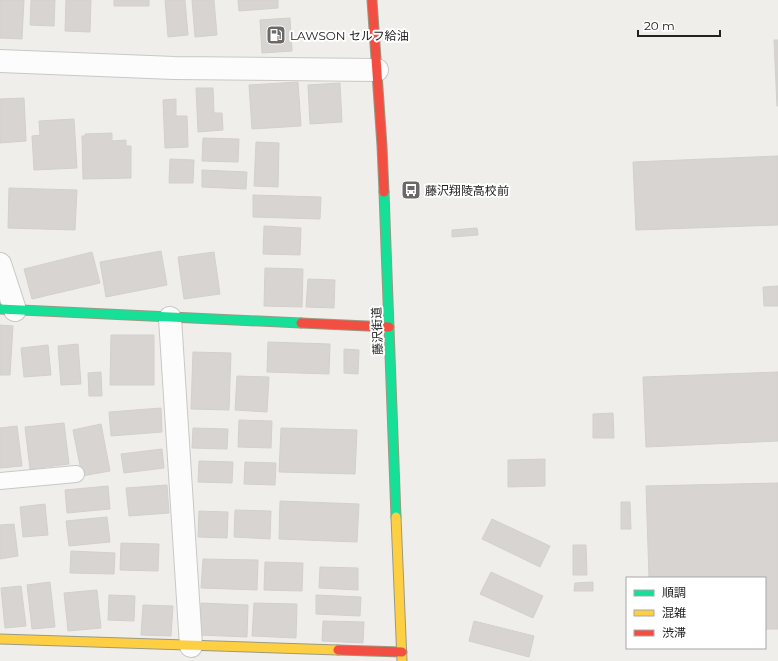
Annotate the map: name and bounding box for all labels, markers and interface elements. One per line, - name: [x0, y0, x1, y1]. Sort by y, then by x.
- scale bar: [638, 12, 720, 38]
- text: 20 m: [644, 18, 675, 33]
- fuel station icon: LAWSON セルフ給油: [265, 24, 287, 46]
- place label: LAWSON セルフ給油: [290, 28, 409, 43]
- bus stop icon: 藤沢翔陵高校前: [400, 179, 422, 201]
- place label: 藤沢翔陵高校前: [425, 183, 509, 198]
- street label: 藤沢街道: [369, 307, 385, 355]
- legend: [626, 577, 766, 649]
- text: 順調: [662, 585, 686, 600]
- text: 混雑: [662, 605, 686, 620]
- text: 渋滞: [662, 625, 686, 640]

